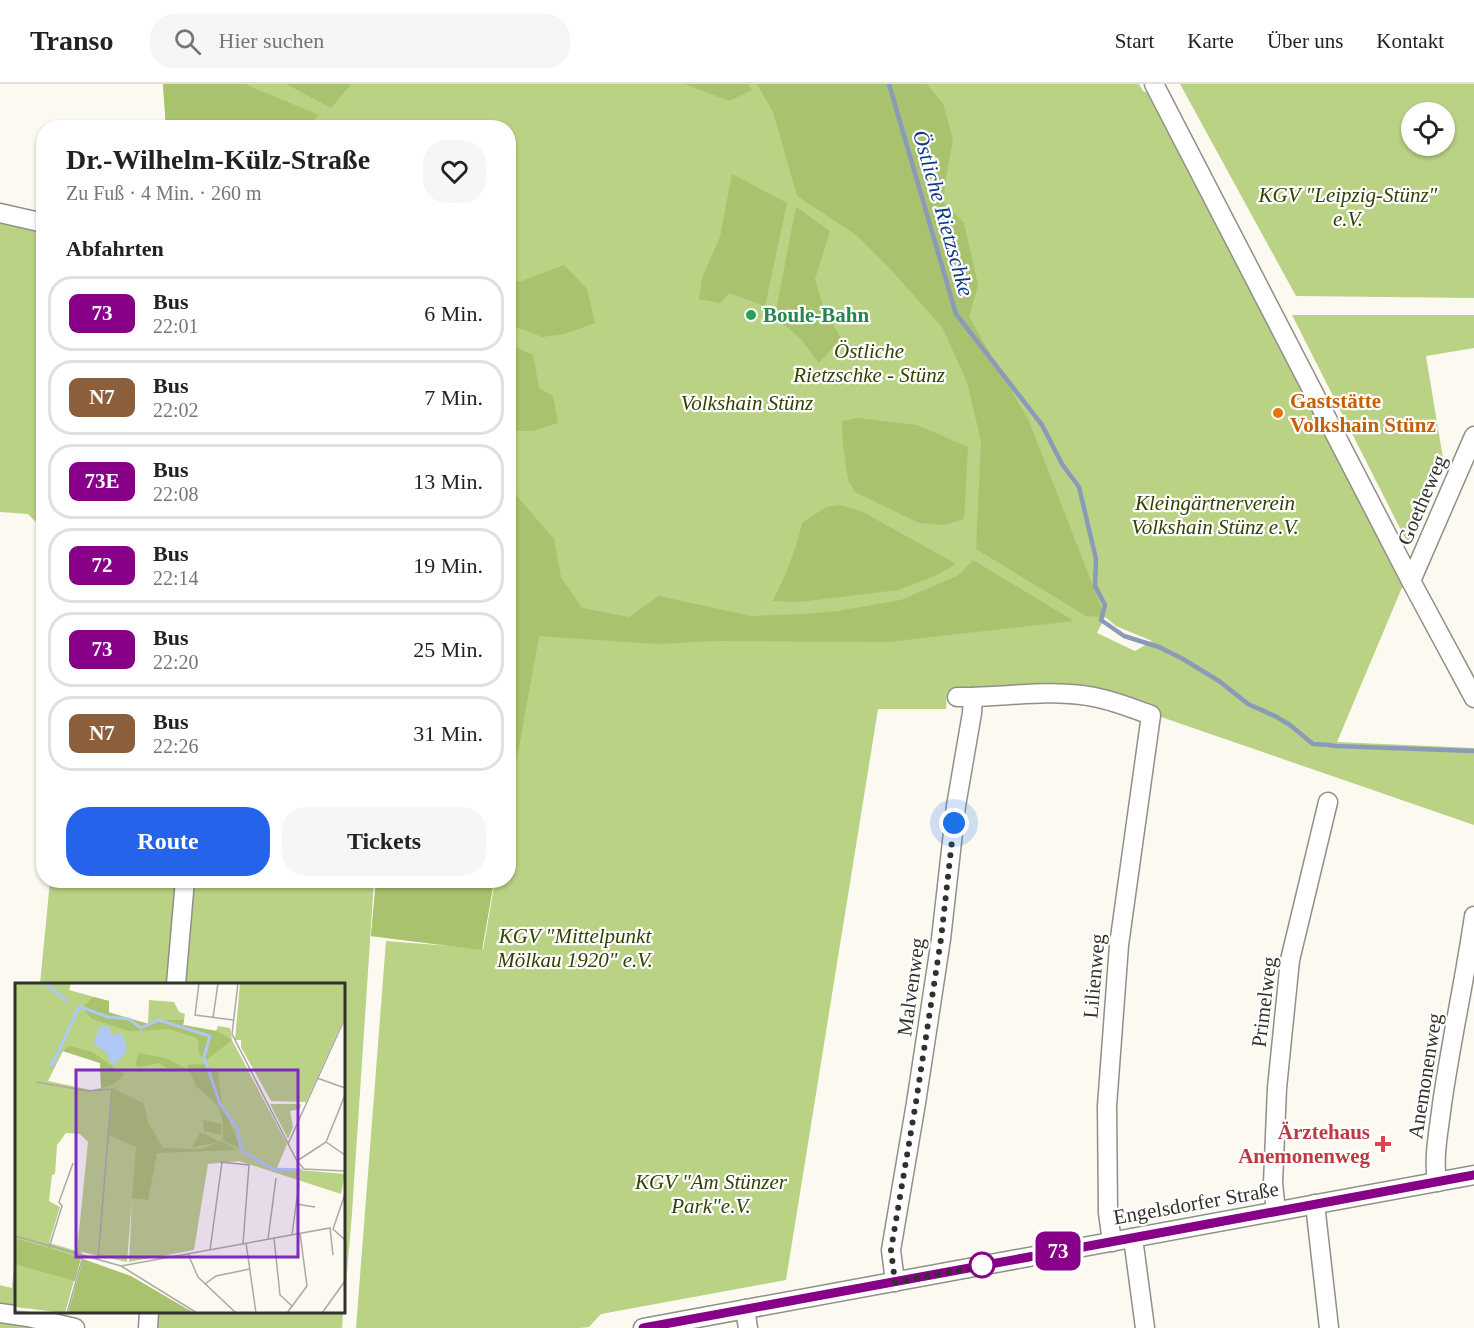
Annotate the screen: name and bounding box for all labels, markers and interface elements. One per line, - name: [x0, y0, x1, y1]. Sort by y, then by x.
- search box: [150, 14, 570, 68]
- text: Transo: [30, 25, 114, 56]
- icon: search: [171, 25, 204, 58]
- text: Hier suchen: [219, 28, 324, 53]
- text: Start: [1115, 29, 1154, 53]
- text: Karte: [1187, 29, 1234, 53]
- text: Über uns: [1267, 29, 1343, 53]
- text: Kontakt: [1376, 29, 1444, 53]
- map controls: [1401, 102, 1455, 156]
- button: locate: [1401, 102, 1455, 156]
- water label: Östliche Rietzschke: [908, 127, 979, 299]
- button: heart: [423, 140, 486, 203]
- text: Dr.-Wilhelm-Külz-Straße: [66, 144, 370, 175]
- text: Zu Fuß · 4 Min. · 260 m: [66, 182, 262, 204]
- park label: KGV "Leipzig-Stünz" e.V.: [1258, 183, 1438, 231]
- text: Abfahrten: [66, 236, 164, 261]
- text: Bus: [153, 289, 188, 314]
- text: 73: [92, 301, 113, 325]
- text: 6 Min.: [424, 301, 483, 326]
- place label: Boule-Bahn: [763, 303, 870, 327]
- marker: Boule-Bahn: [744, 308, 758, 322]
- text: 22:01: [153, 315, 199, 337]
- park label: Östliche Rietzschke - Stünz: [792, 339, 945, 387]
- text: Bus: [153, 373, 188, 398]
- text: N7: [89, 385, 115, 409]
- text: 7 Min.: [424, 385, 483, 410]
- place label: Gaststätte Volkshain Stünz: [1290, 389, 1436, 437]
- park label: Volkshain Stünz: [681, 391, 813, 415]
- text: 22:02: [153, 399, 199, 421]
- marker: Gaststätte Volkshain Stünz: [1271, 406, 1285, 420]
- street label: Goetheweg: [1392, 451, 1452, 549]
- text: Bus: [153, 457, 188, 482]
- text: 73E: [84, 469, 120, 493]
- text: 13 Min.: [413, 469, 483, 494]
- text: 22:08: [153, 483, 199, 505]
- park label: Kleingärtnerverein Volkshain Stünz e.V.: [1131, 491, 1299, 539]
- text: Bus: [153, 541, 188, 566]
- text: 72: [92, 553, 113, 577]
- text: 19 Min.: [413, 553, 483, 578]
- text: 22:14: [153, 567, 199, 589]
- text: Bus: [153, 625, 188, 650]
- text: 73: [92, 637, 113, 661]
- text: 25 Min.: [413, 637, 483, 662]
- text: 22:20: [153, 651, 199, 673]
- text: Bus: [153, 709, 188, 734]
- text: N7: [89, 721, 115, 745]
- text: 31 Min.: [413, 721, 483, 746]
- text: 22:26: [153, 735, 199, 757]
- button: Route: [66, 807, 270, 876]
- button: Tickets: [282, 807, 486, 876]
- your location: [939, 808, 969, 838]
- park label: KGV "Mittelpunkt Mölkau 1920" e.V.: [496, 924, 653, 972]
- street label: Lilienweg: [1078, 932, 1110, 1019]
- street label: Malvenweg: [892, 936, 930, 1038]
- street label: Primelweg: [1247, 955, 1282, 1049]
- inset map: [15, 983, 345, 1313]
- street label: Anemonenweg: [1403, 1011, 1447, 1141]
- place label: Ärztehaus Anemonenweg: [1238, 1120, 1370, 1168]
- marker: Ärztehaus Anemonenweg: [1374, 1135, 1392, 1153]
- park label: KGV "Am Stünzer Park"e.V.: [634, 1170, 788, 1218]
- street label: Engelsdorfer Straße: [1112, 1177, 1280, 1229]
- line badge: 73: [1031, 1232, 1085, 1270]
- text: 73: [1048, 1239, 1069, 1263]
- unlabelled marker: [969, 1252, 995, 1278]

